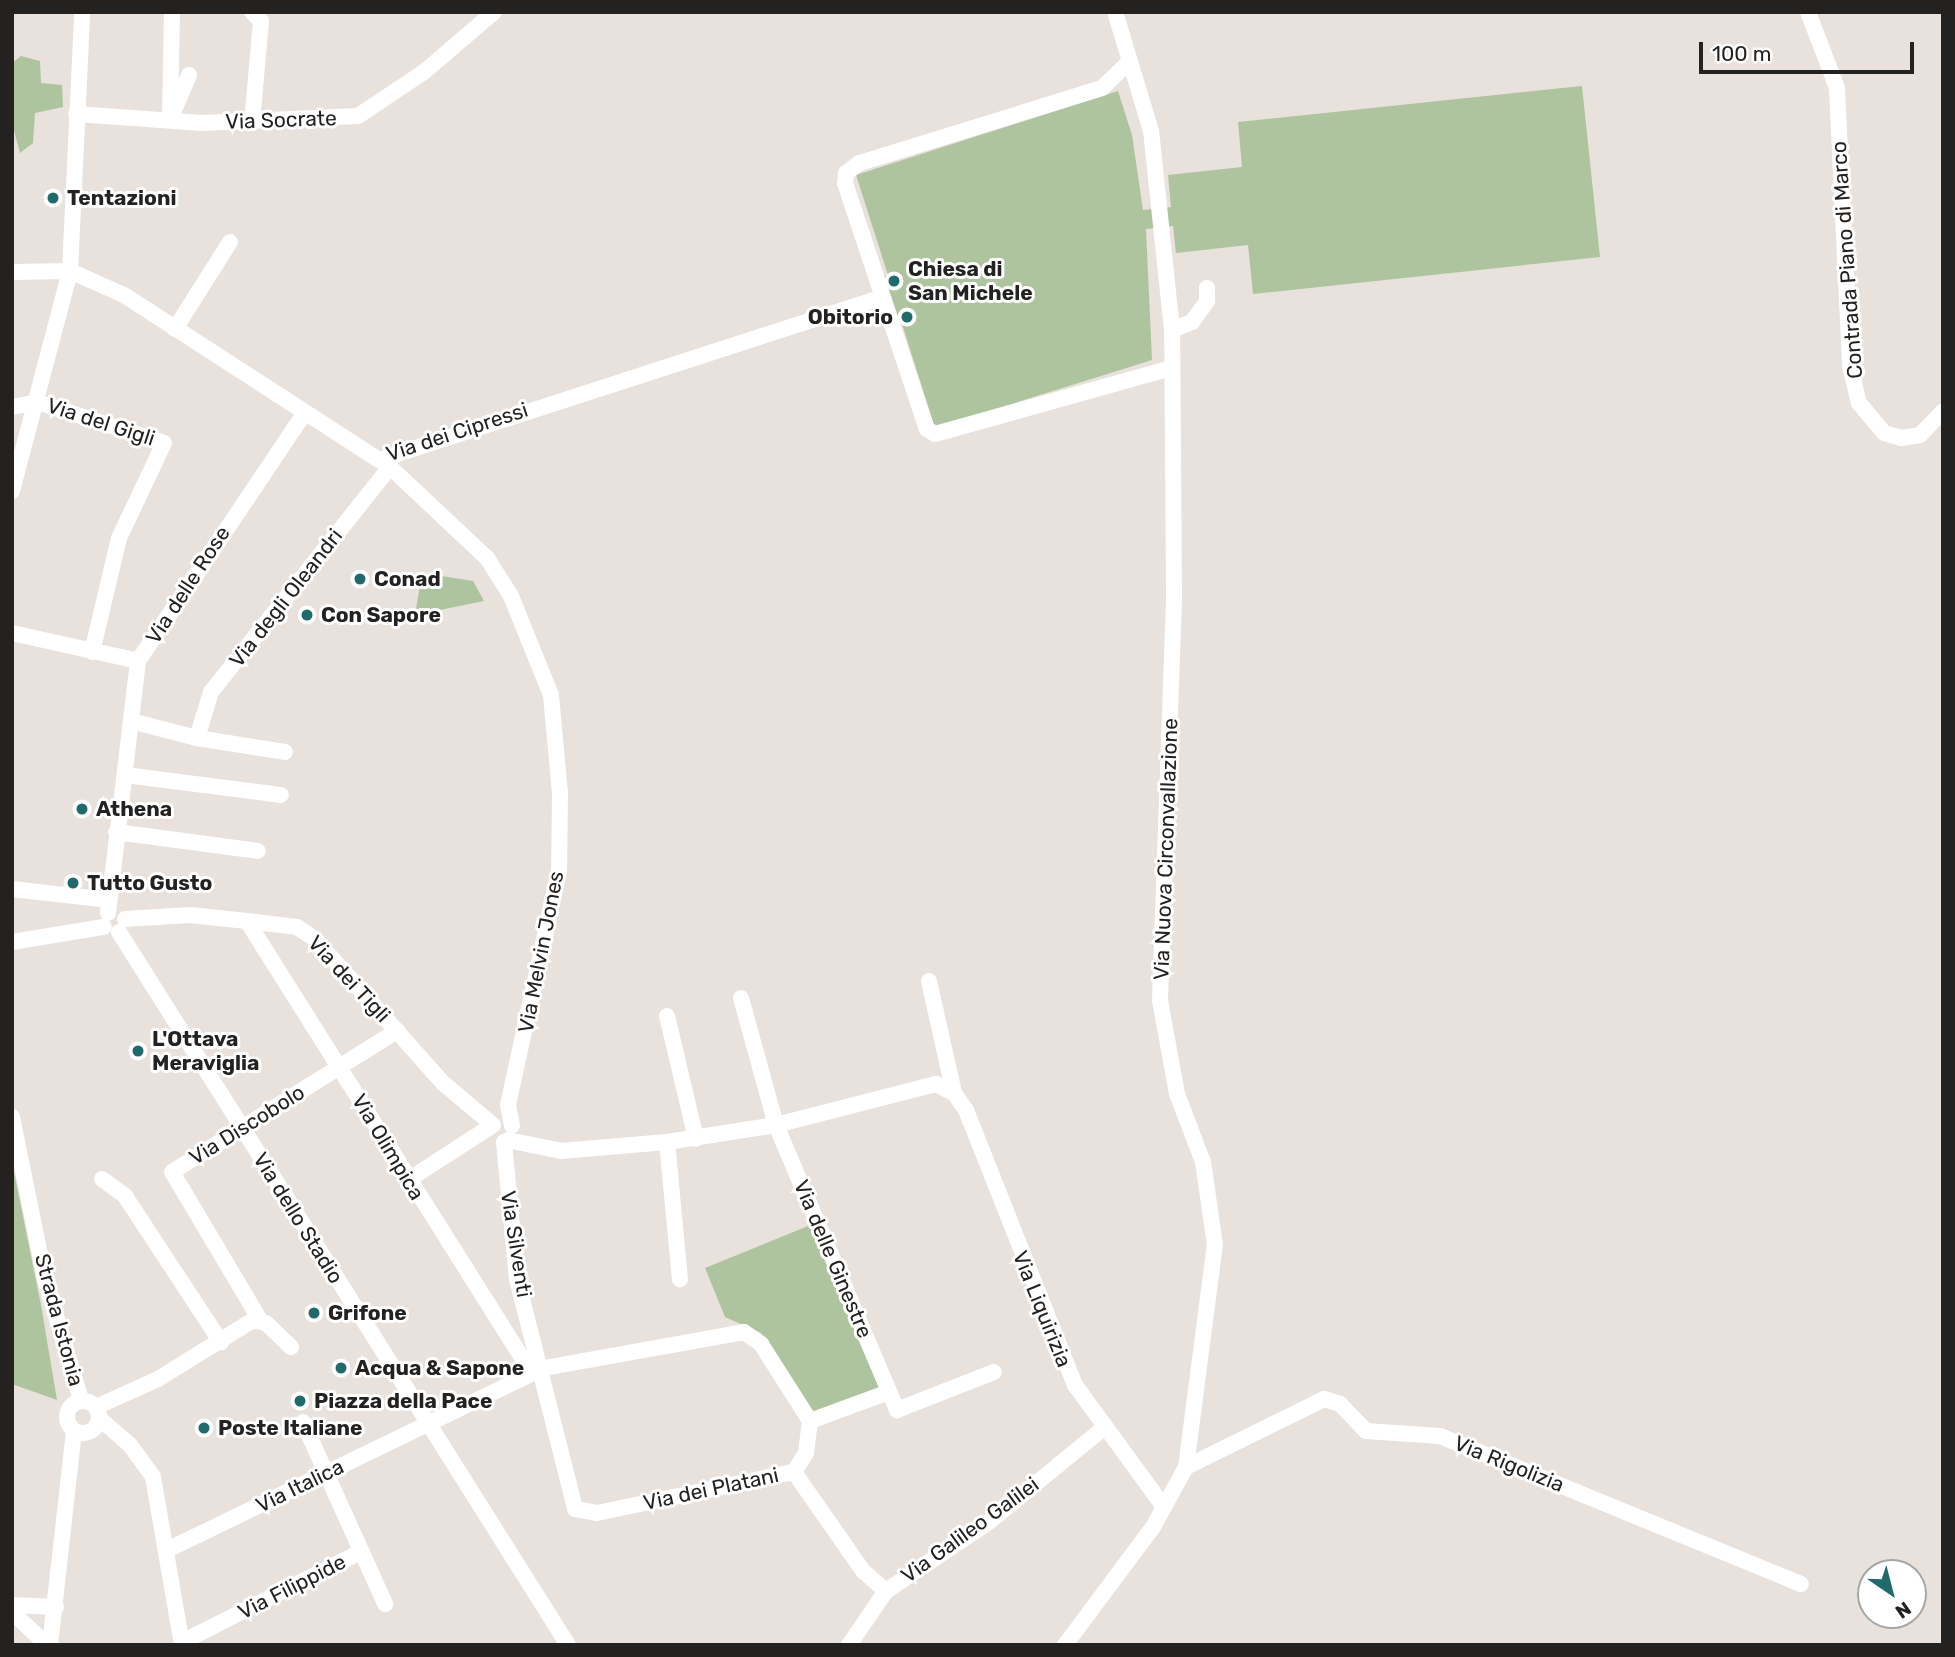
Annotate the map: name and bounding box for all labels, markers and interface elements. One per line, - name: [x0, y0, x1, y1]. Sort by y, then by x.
- scale bar: [1703, 28, 1918, 72]
- text: 100 m: [1712, 41, 1771, 66]
- street label: Via Socrate: [225, 105, 337, 135]
- street label: Contrada Piano di Marco: [1826, 140, 1868, 380]
- place label: Tentazioni: [67, 185, 176, 211]
- marker: Tentazioni: [45, 190, 61, 206]
- place label: Chiesa di San Michele: [908, 256, 1033, 306]
- marker: Chiesa di San Michele: [886, 273, 902, 289]
- place label: Obitorio: [808, 304, 893, 330]
- marker: Obitorio: [899, 309, 915, 325]
- street label: Via del Gigli: [44, 393, 158, 451]
- street label: Via dei Cipressi: [383, 397, 531, 467]
- street label: Via delle Rose: [141, 522, 235, 648]
- street label: Via degli Oleandri: [224, 524, 348, 672]
- place label: Conad: [374, 566, 441, 592]
- marker: Conad: [352, 571, 368, 587]
- place label: Con Sapore: [321, 602, 441, 628]
- marker: Con Sapore: [299, 607, 315, 623]
- street label: Via Nuova Circonvallazione: [1149, 718, 1183, 980]
- place label: Athena: [96, 796, 172, 822]
- marker: Athena: [74, 801, 90, 817]
- street label: Via Melvin Jones: [513, 869, 569, 1035]
- place label: Tutto Gusto: [87, 870, 212, 896]
- marker: Tutto Gusto: [65, 875, 81, 891]
- street label: Via dei Tigli: [302, 930, 396, 1028]
- place label: L'Ottava Meraviglia: [152, 1026, 260, 1076]
- marker: L'Ottava Meraviglia: [130, 1043, 146, 1059]
- street label: Via Discobolo: [185, 1080, 309, 1170]
- street label: Via Olimpica: [346, 1089, 430, 1205]
- street label: Via dello Stadio: [248, 1148, 348, 1288]
- street label: Via delle Ginestre: [788, 1176, 878, 1342]
- street label: Via Silventi: [495, 1189, 537, 1299]
- street label: Via Liquirizia: [1007, 1247, 1077, 1371]
- street label: Strada Istonia: [29, 1251, 89, 1389]
- place label: Grifone: [328, 1300, 407, 1326]
- marker: Grifone: [306, 1305, 322, 1321]
- place label: Acqua & Sapone: [355, 1355, 524, 1381]
- marker: Acqua & Sapone: [333, 1360, 349, 1376]
- place label: Piazza della Pace: [314, 1388, 492, 1414]
- marker: Piazza della Pace: [292, 1393, 308, 1409]
- place label: Poste Italiane: [218, 1415, 363, 1441]
- marker: Poste Italiane: [196, 1420, 212, 1436]
- street label: Via Rigolizia: [1450, 1430, 1568, 1498]
- street label: Via Italica: [252, 1454, 348, 1518]
- street label: Via dei Platani: [641, 1462, 781, 1516]
- street label: Via Galileo Galilei: [896, 1472, 1044, 1588]
- street label: Via Filippide: [234, 1549, 350, 1625]
- north arrow: [1857, 1559, 1927, 1629]
- text: N: [1891, 1597, 1915, 1623]

